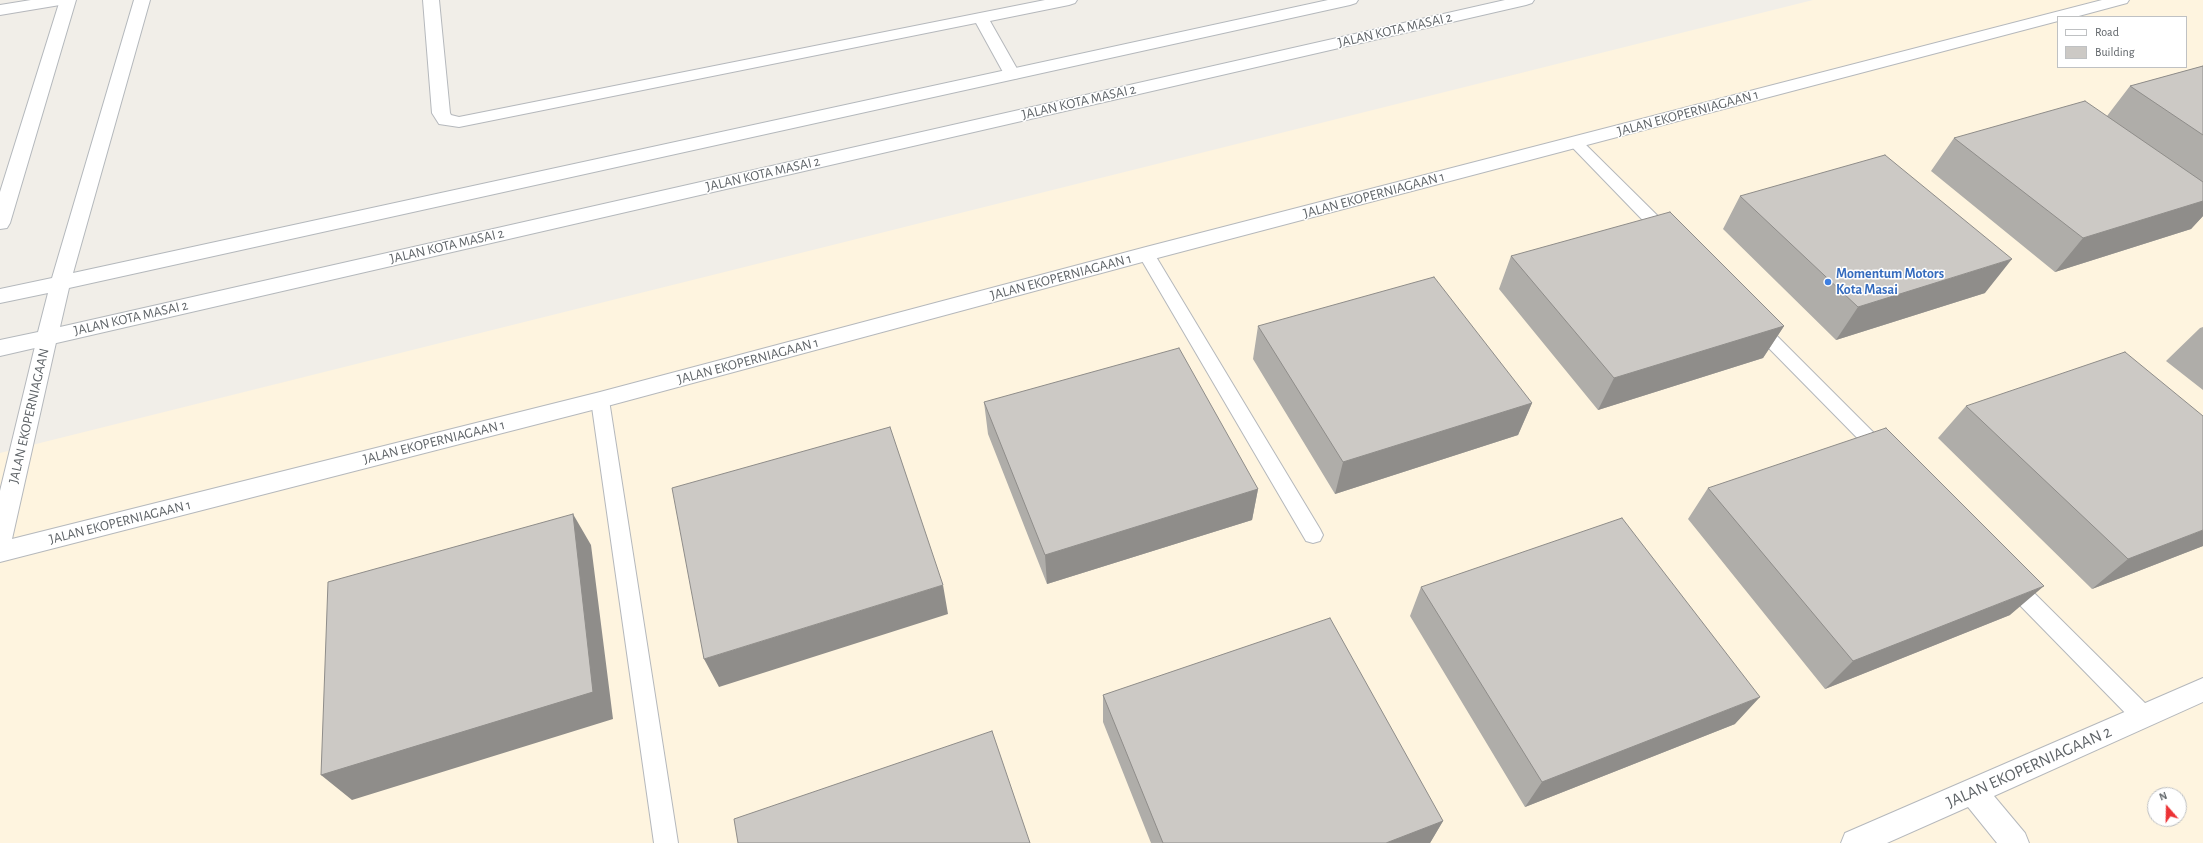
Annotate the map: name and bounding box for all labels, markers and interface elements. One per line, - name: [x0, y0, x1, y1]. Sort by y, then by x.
- street label: JALAN KOTA MASAI 2: [1336, 9, 1454, 51]
- legend: [2057, 16, 2187, 68]
- text: Road: [2095, 26, 2119, 38]
- text: Building: [2095, 46, 2135, 58]
- street label: JALAN KOTA MASAI 2: [1020, 81, 1138, 123]
- street label: JALAN EKOPERNIAGAAN 1: [1616, 86, 1760, 140]
- street label: JALAN KOTA MASAI 2: [704, 153, 822, 195]
- street label: JALAN EKOPERNIAGAAN 1: [1302, 168, 1446, 222]
- street label: JALAN KOTA MASAI 2: [388, 225, 506, 267]
- street label: JALAN EKOPERNIAGAAN 1: [989, 250, 1133, 304]
- place label: Momentum Motors Kota Masai: [1836, 266, 1944, 298]
- marker: Momentum Motors Kota Masai: [1823, 277, 1833, 287]
- street label: JALAN KOTA MASAI 2: [72, 297, 190, 339]
- street label: JALAN EKOPERNIAGAAN 1: [676, 334, 820, 388]
- street label: JALAN EKOPERNIAGAAN: [5, 347, 53, 485]
- street label: JALAN EKOPERNIAGAAN 1: [361, 416, 507, 468]
- street label: JALAN EKOPERNIAGAAN 1: [47, 496, 193, 548]
- street label: JALAN EKOPERNIAGAAN 2: [1943, 721, 2115, 813]
- north arrow: [2147, 787, 2187, 827]
- text: N: [2158, 790, 2169, 803]

